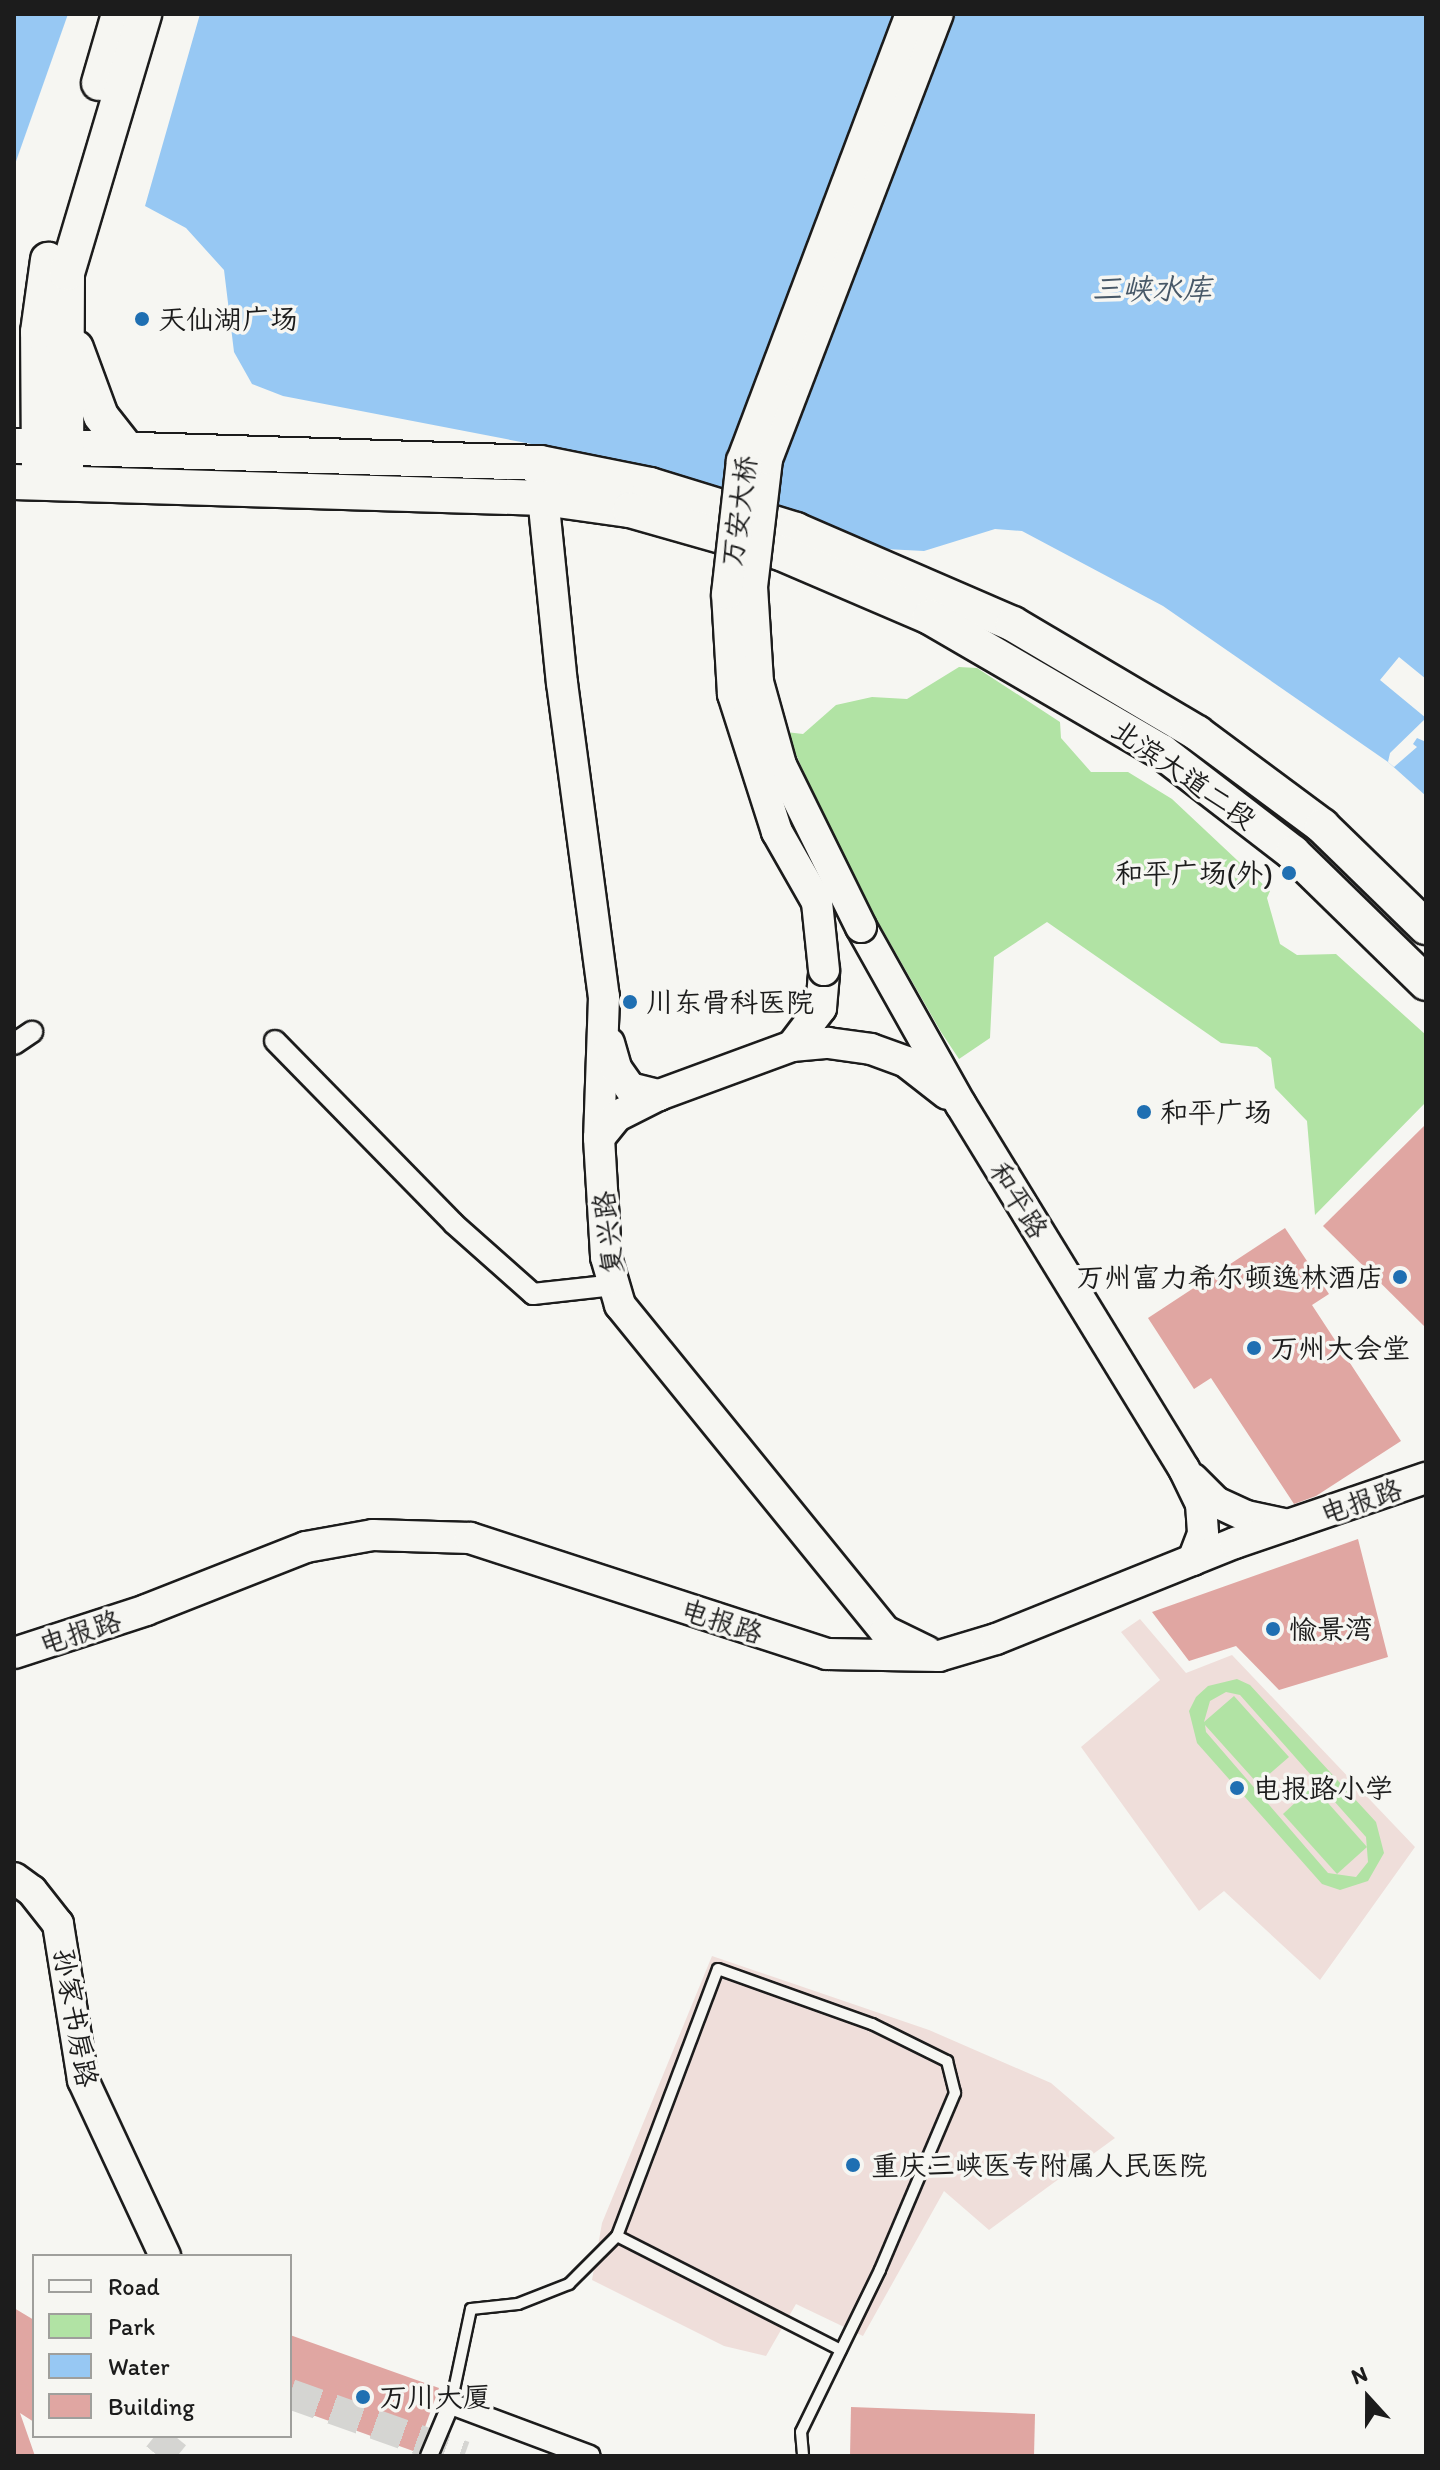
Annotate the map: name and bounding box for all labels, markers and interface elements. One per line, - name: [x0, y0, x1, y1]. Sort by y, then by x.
- water label: 三峡水库: [1092, 271, 1212, 307]
- place label: 天仙湖广场: [158, 302, 298, 336]
- marker: 天仙湖广场: [133, 310, 151, 328]
- street label: 万安大桥: [715, 453, 763, 569]
- street label: 北滨大道二段: [1106, 712, 1262, 836]
- place label: 和平广场(外): [1115, 856, 1273, 890]
- marker: 和平广场(外): [1280, 864, 1298, 882]
- place label: 川东骨科医院: [646, 985, 814, 1019]
- marker: 川东骨科医院: [621, 993, 639, 1011]
- place label: 和平广场: [1160, 1095, 1272, 1129]
- marker: 和平广场: [1135, 1103, 1153, 1121]
- street label: 和平路: [982, 1155, 1056, 1245]
- street label: 复兴路: [586, 1189, 630, 1277]
- place label: 万州富力希尔顿逸林酒店: [1076, 1260, 1384, 1294]
- marker: 万州富力希尔顿逸林酒店: [1391, 1268, 1409, 1286]
- place label: 万州大会堂: [1270, 1331, 1410, 1365]
- marker: 万州大会堂: [1245, 1339, 1263, 1357]
- street label: 电报路: [1316, 1471, 1406, 1531]
- street label: 电报路: [677, 1592, 767, 1650]
- street label: 电报路: [35, 1603, 125, 1661]
- place label: 愉景湾: [1289, 1612, 1373, 1646]
- marker: 愉景湾: [1264, 1620, 1282, 1638]
- place label: 电报路小学: [1253, 1771, 1393, 1805]
- marker: 电报路小学: [1228, 1779, 1246, 1797]
- street label: 孙家书房路: [47, 1946, 105, 2090]
- place label: 重庆三峡医专附属人民医院: [871, 2148, 1207, 2182]
- marker: 重庆三峡医专附属人民医院: [842, 2154, 864, 2176]
- legend: [32, 2254, 292, 2438]
- text: Road: [108, 2272, 160, 2301]
- text: Park: [108, 2312, 155, 2341]
- text: Water: [108, 2352, 170, 2381]
- north arrow: [1328, 2358, 1408, 2438]
- text: N: [1347, 2360, 1371, 2390]
- place label: 万川大厦: [379, 2380, 491, 2414]
- marker: 万川大厦: [354, 2388, 372, 2406]
- text: Building: [108, 2392, 195, 2421]

